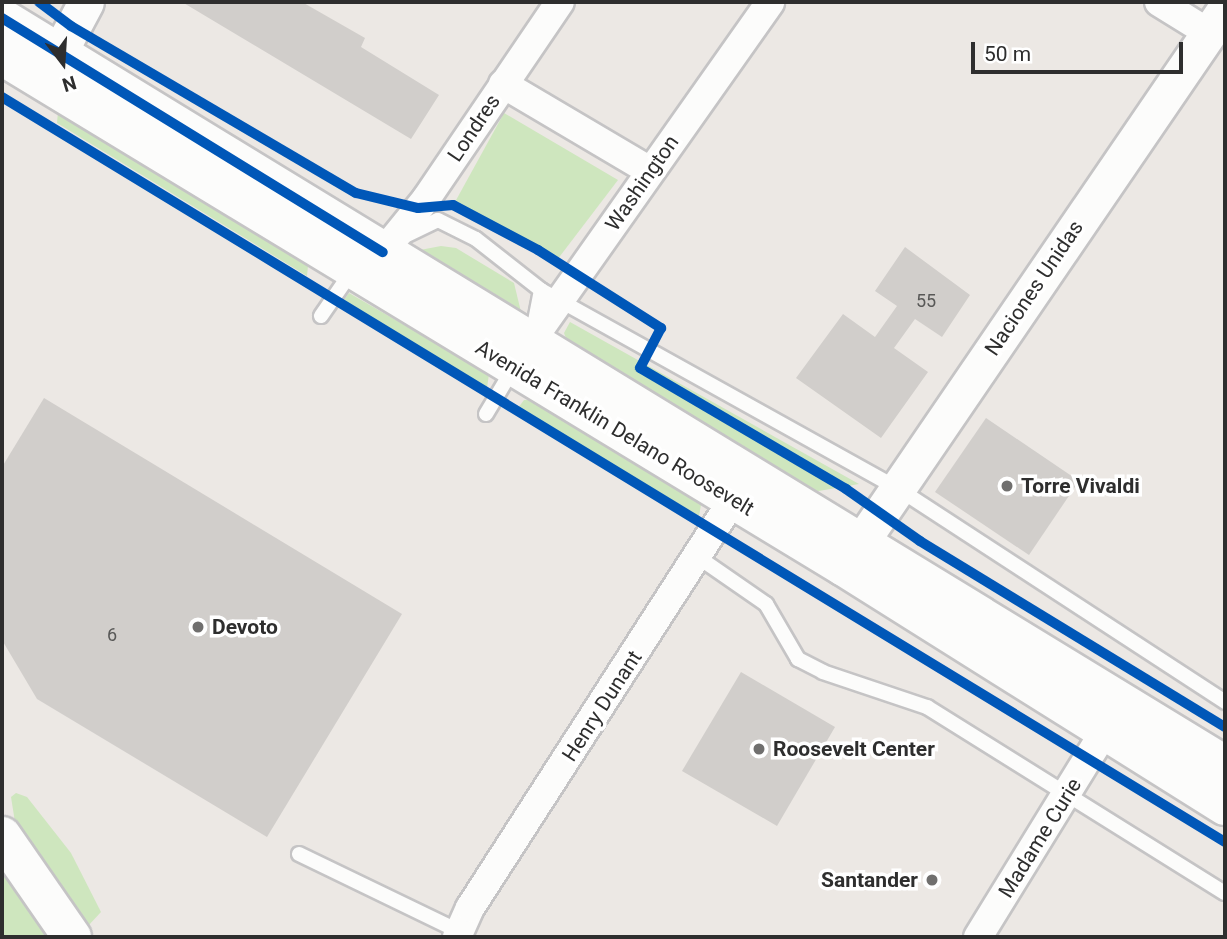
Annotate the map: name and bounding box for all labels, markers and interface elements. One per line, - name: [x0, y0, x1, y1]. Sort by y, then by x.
- north arrow: [28, 28, 98, 98]
- scale bar: [975, 28, 1187, 72]
- text: 50 m: [984, 42, 1031, 66]
- text: N: [60, 71, 79, 97]
- street label: Londres: [442, 90, 506, 166]
- street label: Washington: [600, 130, 684, 236]
- street label: Naciones Unidas: [979, 216, 1089, 360]
- house number: 55: [916, 290, 936, 312]
- street label: Avenida Franklin Delano Roosevelt: [471, 335, 759, 521]
- place label: Torre Vivaldi: [1021, 473, 1140, 499]
- marker: Torre Vivaldi: [999, 478, 1015, 494]
- place label: Devoto: [212, 614, 278, 640]
- marker: Devoto: [190, 619, 206, 635]
- house number: 6: [107, 624, 117, 646]
- street label: Henry Dunant: [557, 646, 647, 766]
- place label: Roosevelt Center: [773, 736, 935, 762]
- marker: Roosevelt Center: [751, 741, 767, 757]
- street label: Madame Curie: [993, 773, 1087, 903]
- place label: Santander: [821, 867, 918, 893]
- marker: Santander: [924, 872, 940, 888]

